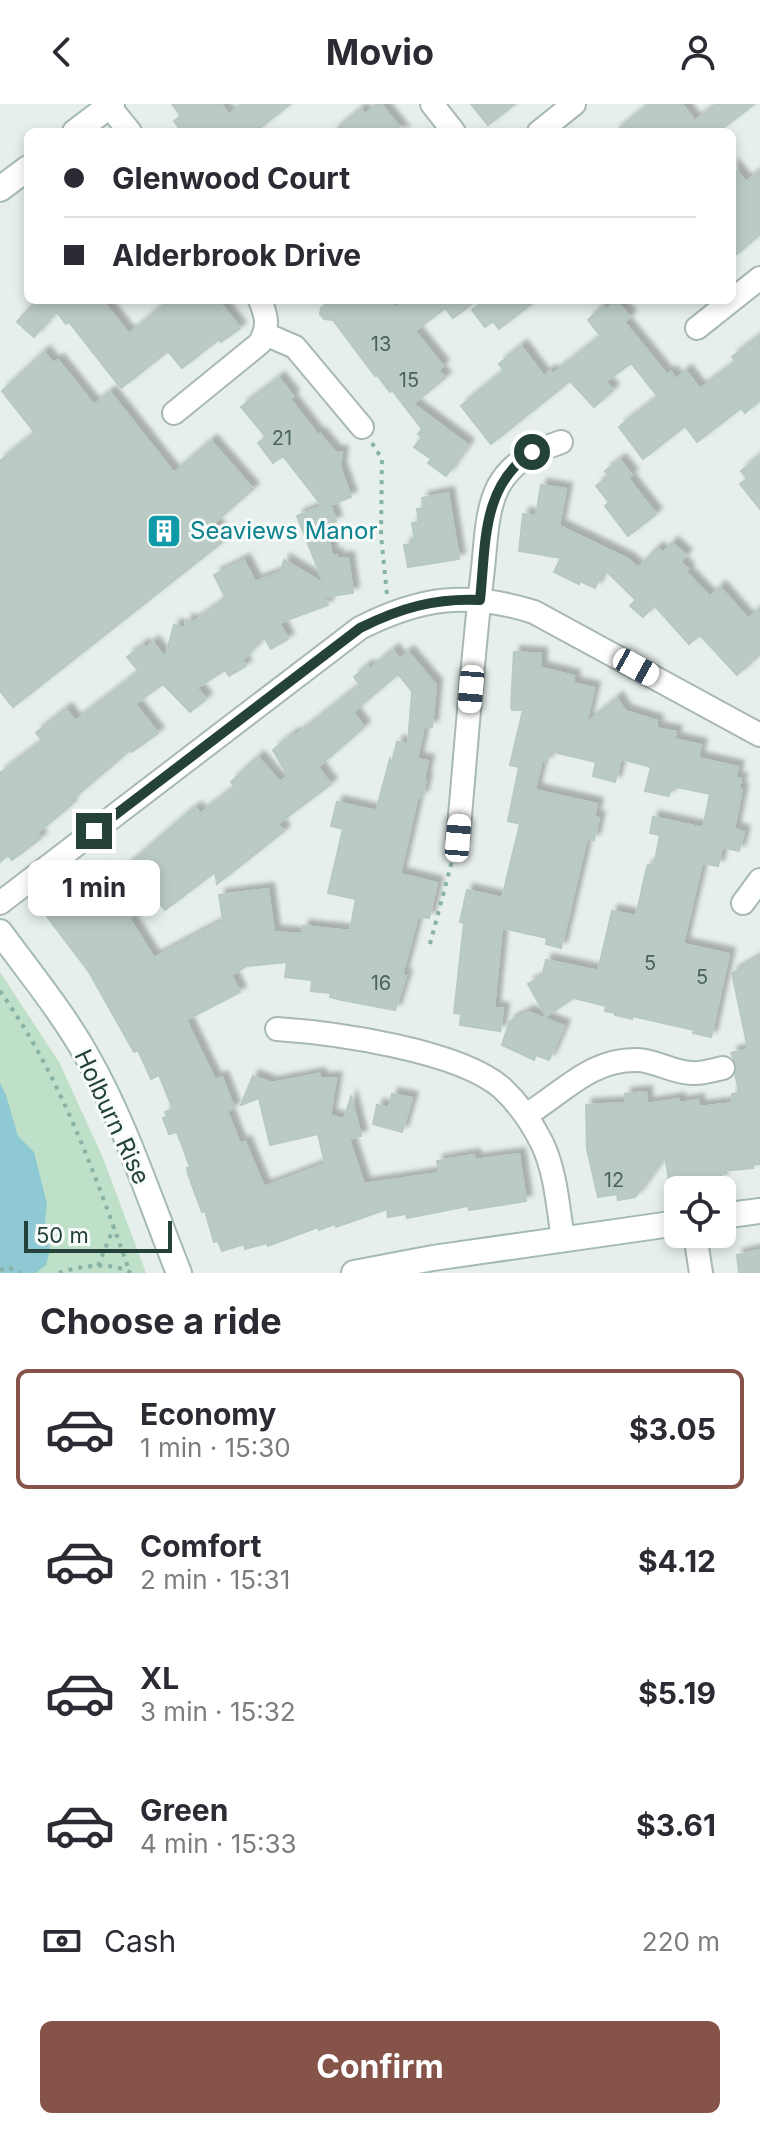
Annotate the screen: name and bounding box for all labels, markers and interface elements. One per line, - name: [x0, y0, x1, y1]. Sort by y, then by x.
- icon: back: [40, 30, 84, 74]
- text: Movio: [326, 30, 434, 74]
- icon: person: [676, 30, 720, 74]
- text: Glenwood Court: [112, 160, 350, 196]
- text: Alderbrook Drive: [112, 237, 361, 273]
- house number: 13: [371, 332, 391, 356]
- house number: 15: [399, 368, 419, 392]
- house number: 21: [272, 426, 292, 450]
- route start: [514, 434, 550, 470]
- building icon: Seaviews Manor: [145, 512, 183, 550]
- place label: Seaviews Manor: [190, 516, 377, 545]
- car: [609, 645, 663, 689]
- car: [457, 664, 485, 714]
- route end: [76, 813, 112, 849]
- car: [444, 813, 472, 863]
- callout: 1 min: [28, 859, 160, 915]
- text: 1 min: [62, 872, 126, 903]
- house number: 5: [644, 951, 656, 975]
- house number: 5: [696, 965, 708, 989]
- house number: 16: [371, 971, 391, 995]
- street label: Holburn Rise: [69, 1045, 156, 1189]
- house number: 12: [604, 1168, 624, 1192]
- map controls: [664, 1176, 736, 1248]
- button: locate: [664, 1176, 736, 1248]
- scale bar: [24, 1217, 172, 1253]
- text: 50 m: [36, 1222, 89, 1248]
- text: Choose a ride: [40, 1299, 282, 1343]
- icon: car: [44, 1393, 116, 1465]
- text: Economy: [140, 1396, 276, 1432]
- text: $3.05: [629, 1411, 716, 1447]
- text: 1 min · 15:30: [140, 1432, 291, 1463]
- icon: car: [44, 1525, 116, 1597]
- text: Comfort: [140, 1528, 261, 1564]
- text: $4.12: [638, 1543, 716, 1579]
- text: 2 min · 15:31: [140, 1564, 290, 1595]
- icon: car: [44, 1657, 116, 1729]
- text: XL: [140, 1660, 179, 1696]
- text: $5.19: [638, 1675, 716, 1711]
- text: 3 min · 15:32: [140, 1696, 296, 1727]
- icon: car: [44, 1789, 116, 1861]
- text: Green: [140, 1792, 228, 1828]
- text: $3.61: [636, 1807, 716, 1843]
- text: 4 min · 15:33: [140, 1828, 297, 1859]
- icon: cash: [40, 1919, 84, 1963]
- text: Cash: [104, 1923, 176, 1959]
- text: 220 m: [642, 1926, 720, 1957]
- button: Confirm: [40, 2021, 720, 2113]

